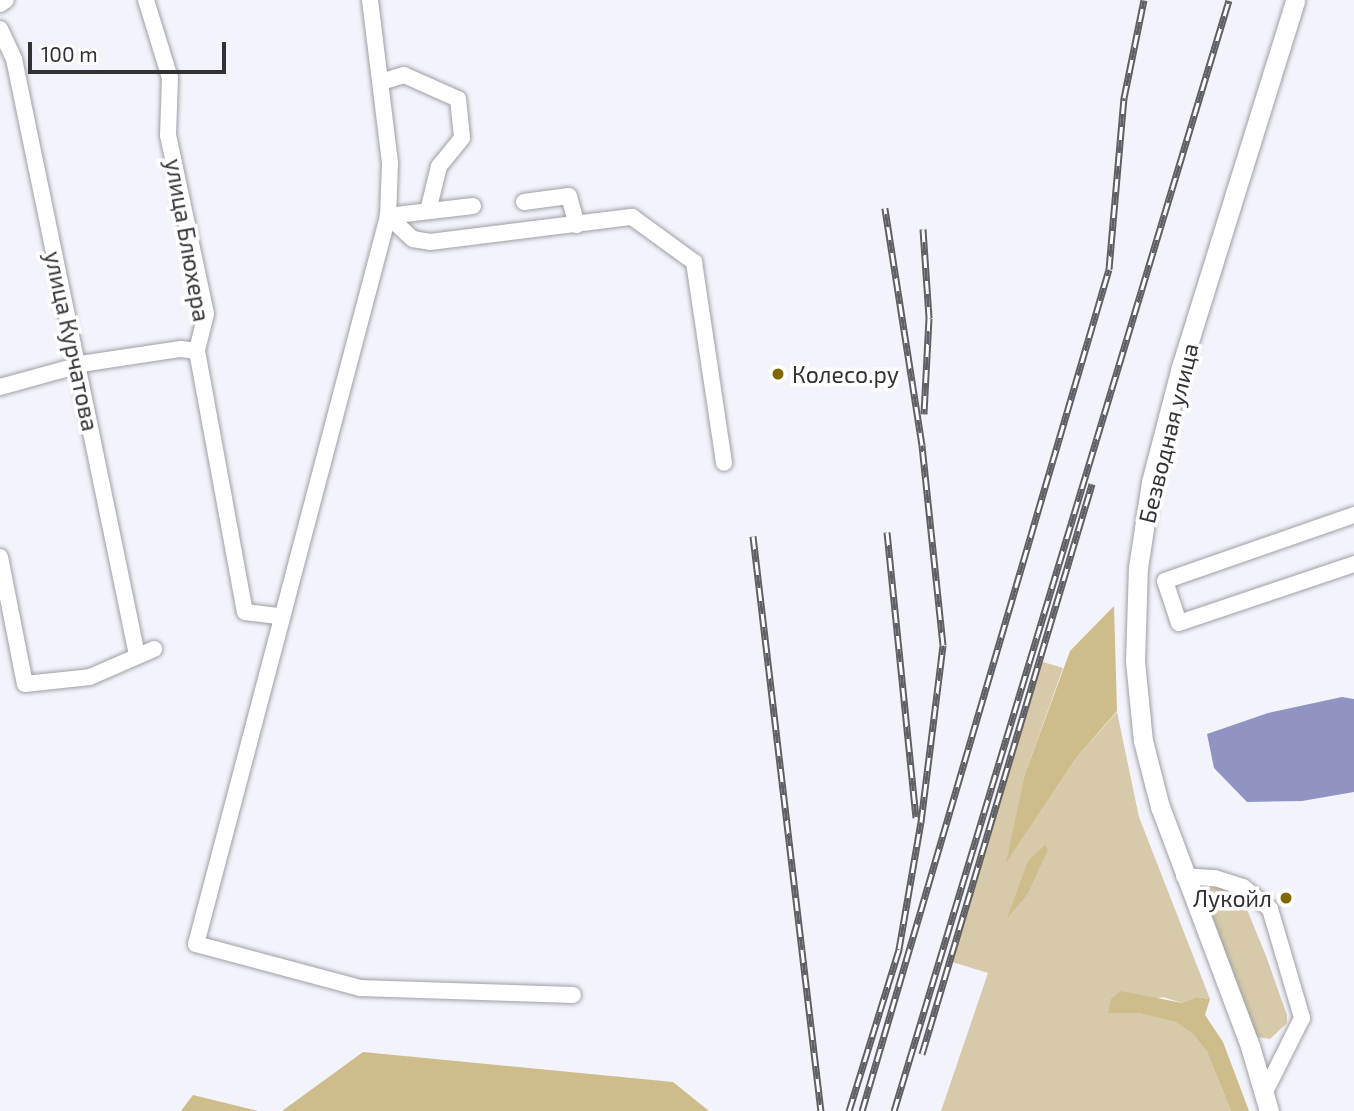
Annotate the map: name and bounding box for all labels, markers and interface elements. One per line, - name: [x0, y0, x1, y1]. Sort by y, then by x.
- scale bar: [32, 28, 229, 72]
- text: 100 m: [41, 41, 98, 66]
- street label: улица Блюхера: [160, 156, 216, 324]
- street label: улица Курчатова: [39, 249, 105, 433]
- street label: Безводная улица: [1132, 340, 1204, 526]
- place label: Колесо.ру: [792, 360, 899, 388]
- marker: Колесо.ру: [770, 366, 786, 382]
- place label: Лукойл: [1193, 884, 1272, 912]
- marker: Лукойл: [1278, 890, 1294, 906]

